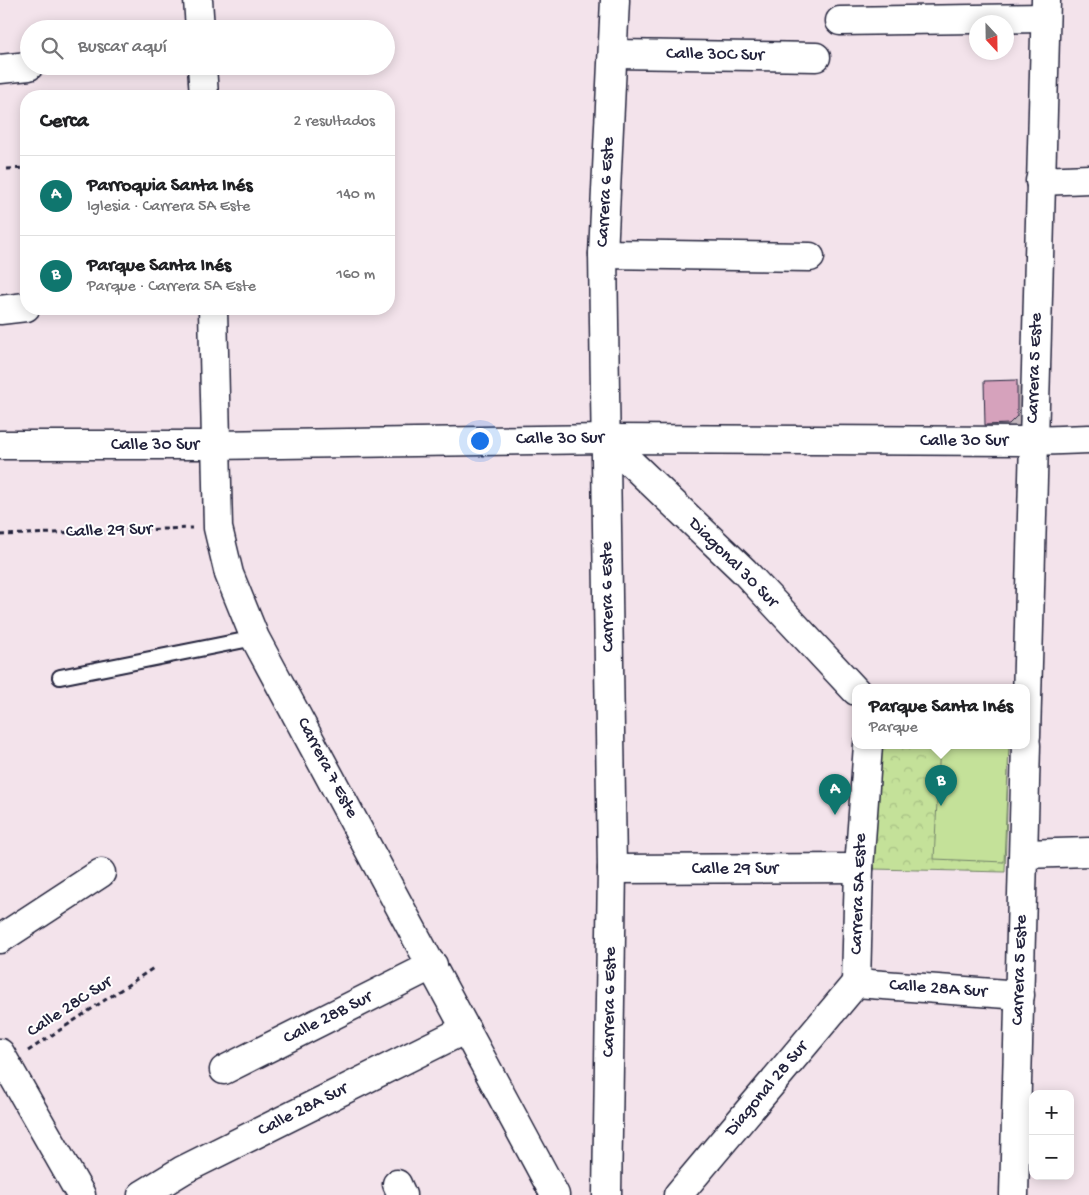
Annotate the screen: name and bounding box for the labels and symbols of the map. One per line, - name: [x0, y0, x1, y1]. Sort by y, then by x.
- north arrow: [969, 15, 1014, 60]
- street label: Calle 30C Sur: [666, 44, 766, 66]
- street label: Carrera 6 Este: [593, 136, 619, 248]
- street label: Carrera 5 Este: [1023, 312, 1047, 424]
- your location: [467, 428, 493, 454]
- street label: Calle 30 Sur: [516, 428, 606, 450]
- street label: Calle 30 Sur: [920, 431, 1010, 452]
- street label: Calle 30 Sur: [111, 435, 201, 456]
- street label: Diagonal 30 Sur: [683, 513, 784, 614]
- street label: Calle 29 Sur: [65, 519, 154, 543]
- street label: Carrera 6 Este: [597, 541, 619, 652]
- street label: Carrera 7 Este: [292, 714, 363, 822]
- pin: B: [925, 765, 957, 806]
- pin: A: [819, 774, 851, 815]
- street label: Carrera 5A Este: [846, 832, 872, 955]
- street label: Calle 29 Sur: [692, 859, 780, 880]
- street label: Carrera 5 Este: [1008, 914, 1032, 1026]
- street label: Carrera 6 Este: [599, 946, 621, 1057]
- street label: Calle 28C Sur: [24, 971, 118, 1042]
- street label: Calle 28A Sur: [888, 975, 989, 1003]
- street label: Calle 28B Sur: [280, 986, 377, 1049]
- street label: Diagonal 28 Sur: [720, 1036, 814, 1142]
- street label: Calle 28A Sur: [255, 1078, 353, 1142]

